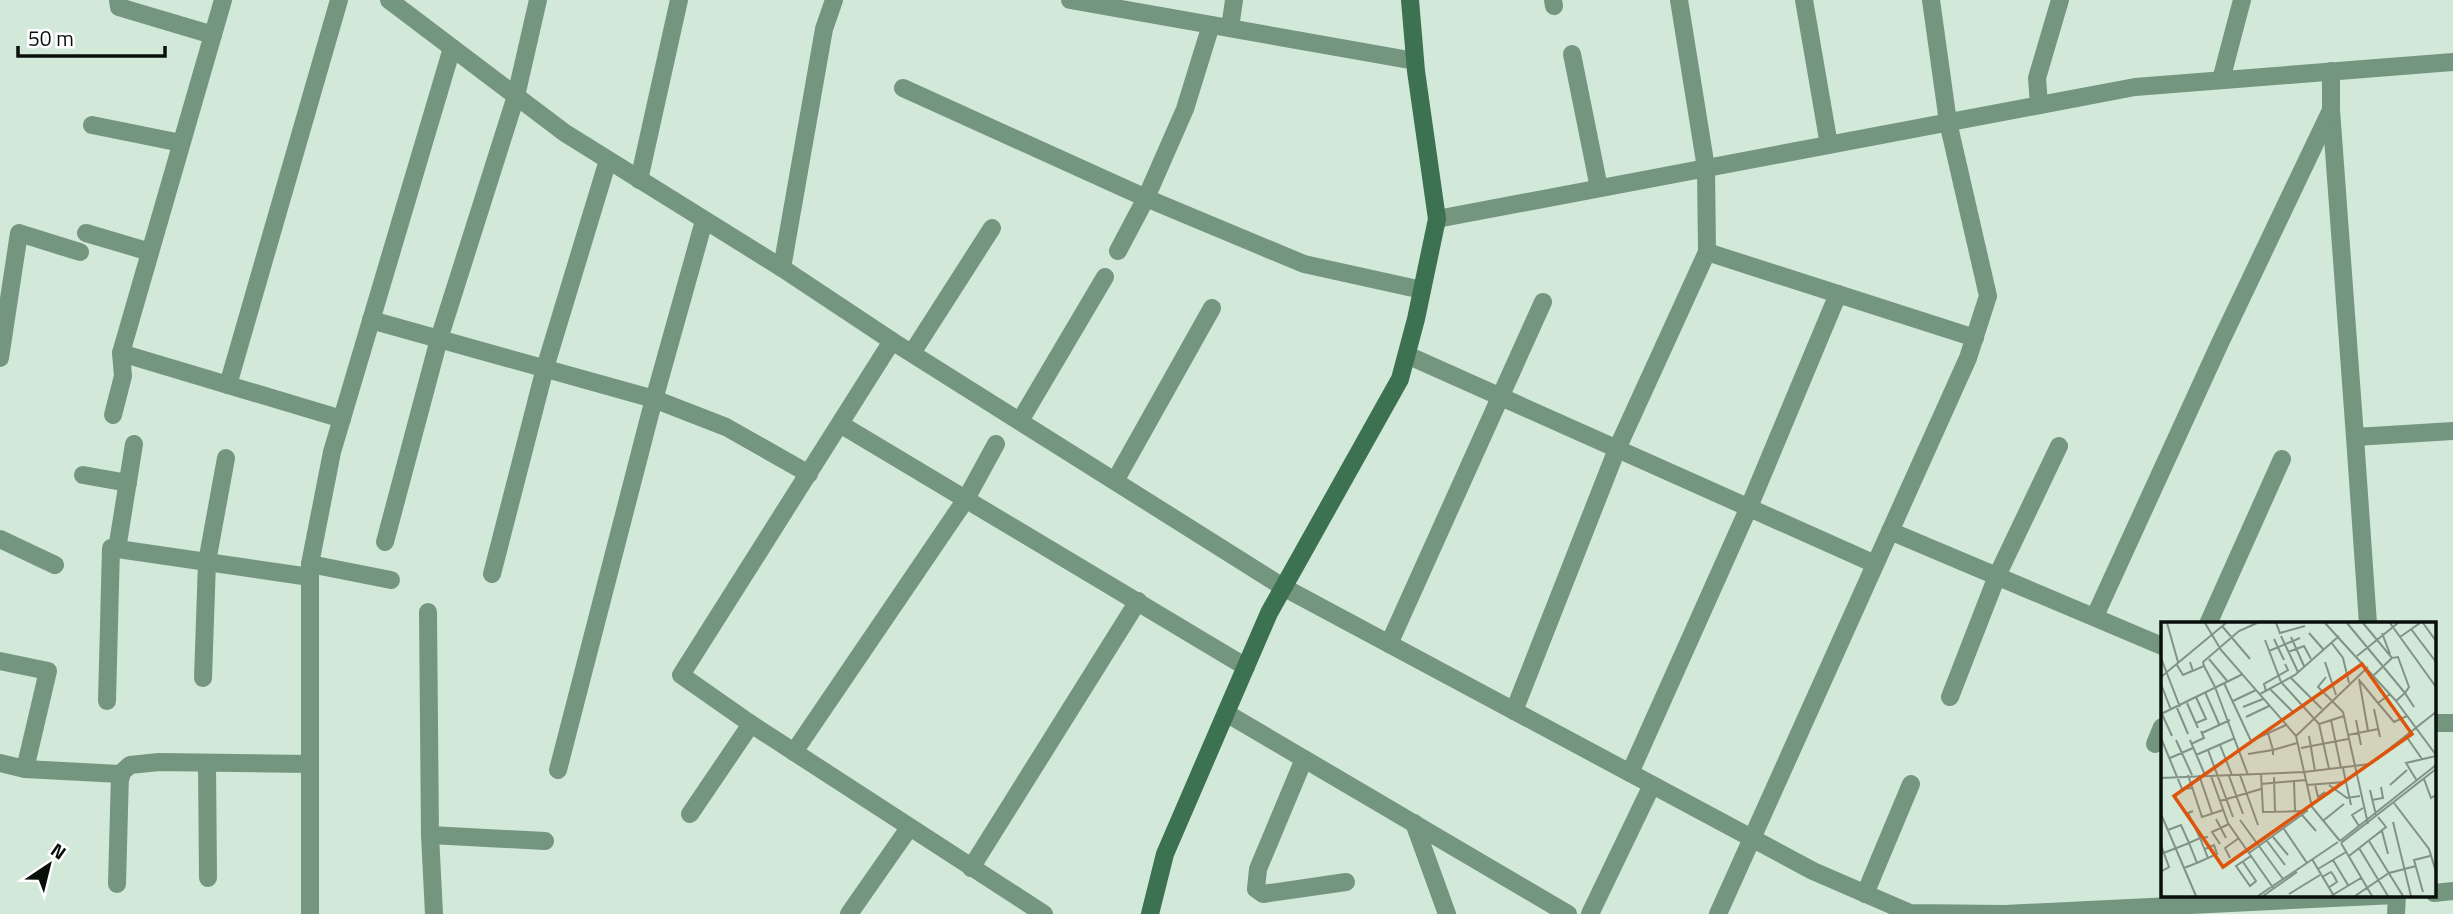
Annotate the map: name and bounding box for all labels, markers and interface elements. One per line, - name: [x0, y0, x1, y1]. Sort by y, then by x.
- scale bar: [18, 14, 164, 58]
- text: 50 m: [28, 22, 74, 54]
- inset map: [2161, 622, 2436, 897]
- north arrow: [14, 830, 84, 900]
- text: N: [45, 835, 73, 866]

